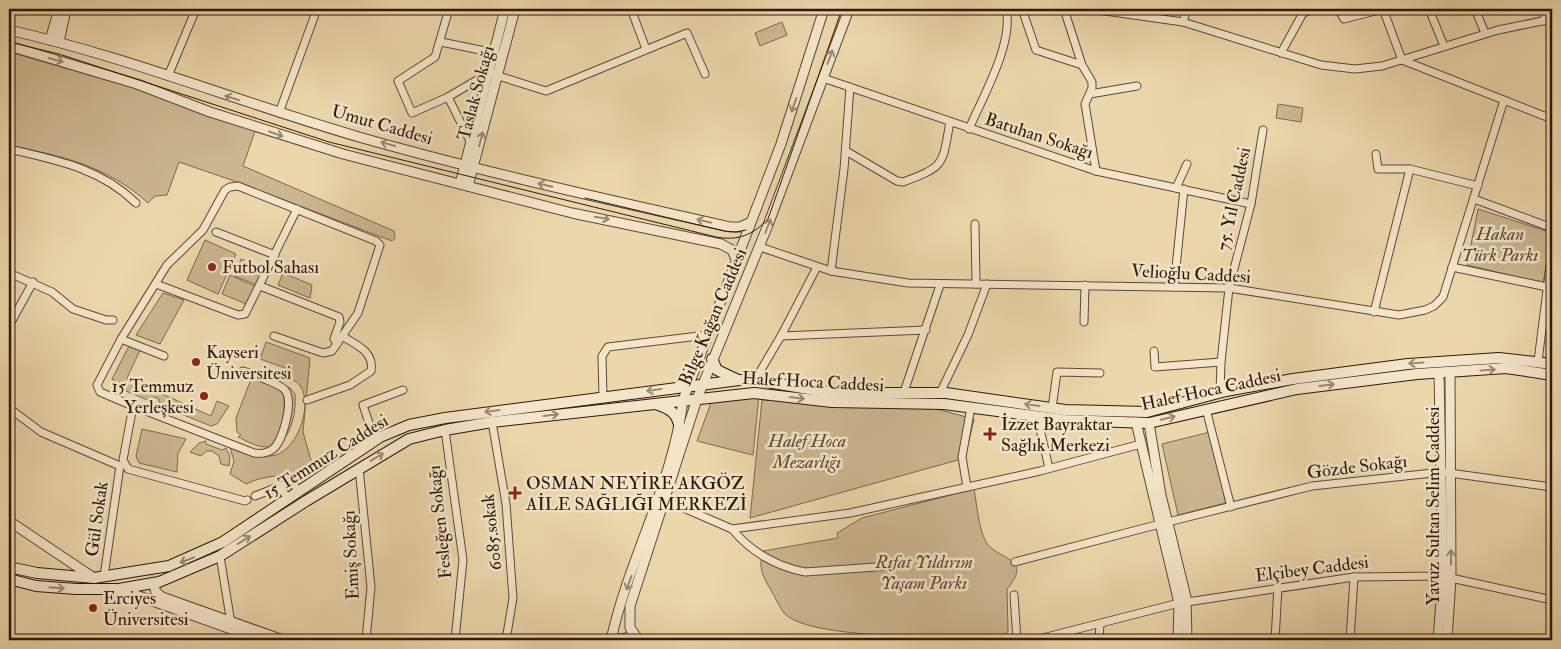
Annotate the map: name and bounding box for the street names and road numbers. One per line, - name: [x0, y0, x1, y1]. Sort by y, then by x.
- street label: Taslak Sokağı: [452, 43, 500, 143]
- street label: Umut Caddesi: [329, 100, 435, 150]
- street label: Batuhan Sokağı: [982, 108, 1096, 164]
- street label: 75. Yıl Caddesi: [1212, 145, 1256, 253]
- street label: Bilge Kağan Caddesi: [674, 245, 752, 389]
- street label: Velioğlu Caddesi: [1131, 259, 1252, 289]
- street label: Halef Hoca Caddesi: [1139, 364, 1283, 416]
- street label: Halef Hoca Caddesi: [741, 367, 885, 397]
- street label: Yavuz Sultan Selim Caddesi: [1422, 406, 1445, 605]
- street label: 15 Temmuz Caddesi: [259, 409, 393, 505]
- street label: Gözde Sokağı: [1306, 449, 1409, 485]
- street label: Fesleğen Sokağı: [423, 464, 457, 580]
- street label: Gül Sokak: [80, 479, 114, 558]
- street label: 6085.sokak: [476, 492, 507, 572]
- street label: Emiş Sokağı: [337, 509, 365, 600]
- street label: Elçibey Caddesi: [1254, 551, 1370, 587]

